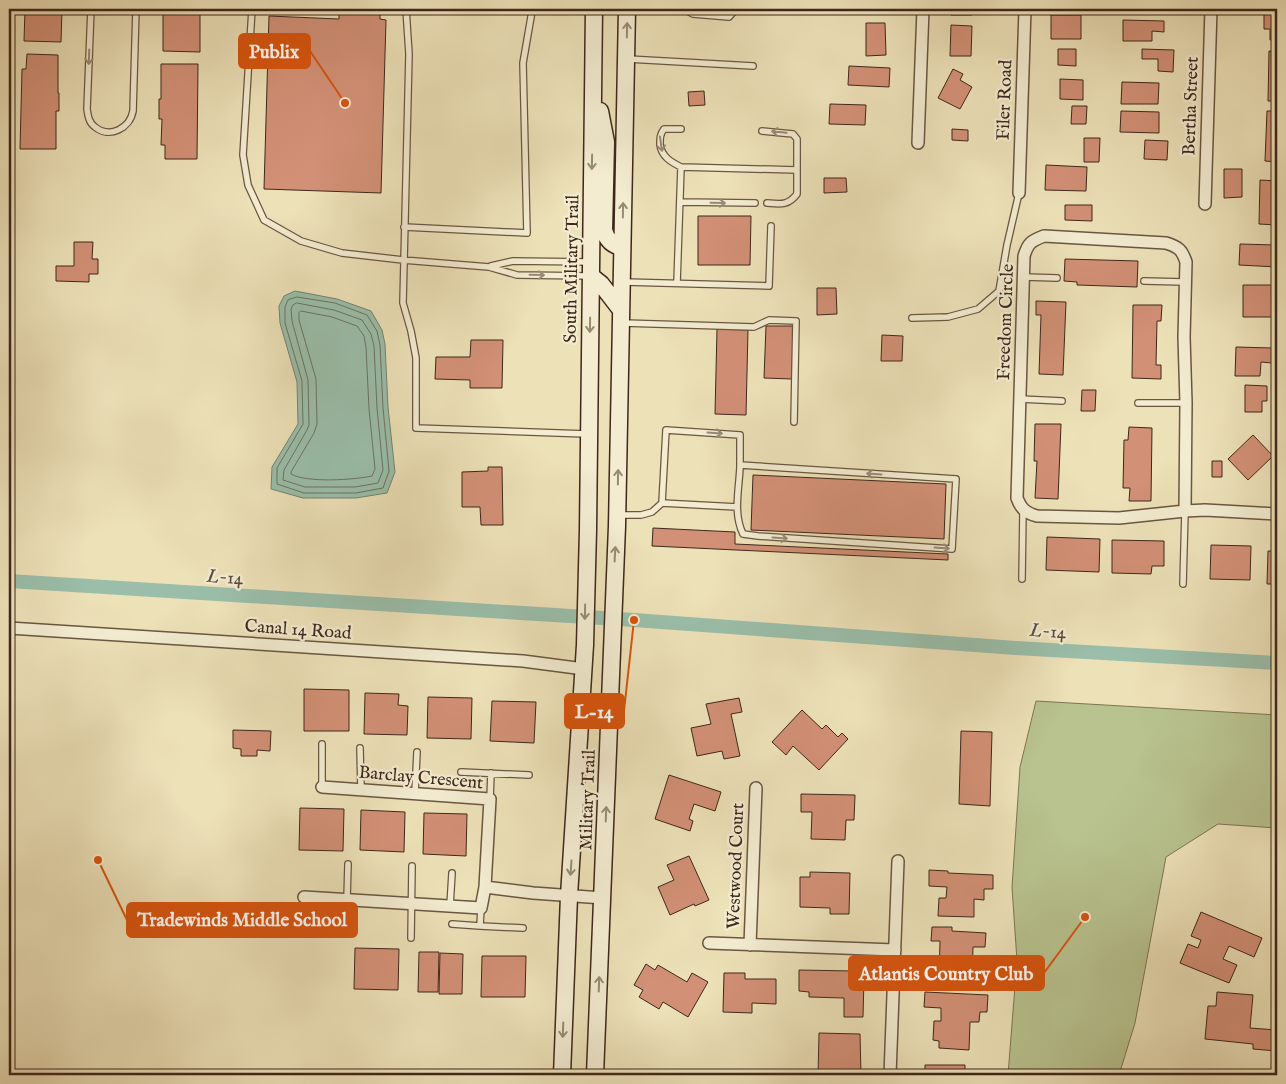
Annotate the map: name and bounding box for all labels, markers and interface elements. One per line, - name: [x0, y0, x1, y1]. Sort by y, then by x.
- one-way arrow: [622, 22, 631, 38]
- callout: Publix: [239, 34, 310, 68]
- text: Publix: [249, 41, 300, 65]
- one-way arrow: [84, 49, 93, 65]
- street label: Bertha Street: [1178, 56, 1205, 156]
- street label: Filer Road: [993, 59, 1018, 141]
- one-way arrow: [771, 127, 787, 137]
- one-way arrow: [657, 136, 667, 152]
- one-way arrow: [588, 154, 597, 170]
- street label: South Military Trail: [560, 194, 585, 343]
- one-way arrow: [709, 198, 725, 207]
- one-way arrow: [618, 202, 628, 218]
- street label: Freedom Circle: [993, 263, 1020, 381]
- one-way arrow: [528, 270, 544, 280]
- one-way arrow: [585, 316, 595, 332]
- one-way arrow: [707, 429, 723, 438]
- one-way arrow: [613, 469, 623, 486]
- one-way arrow: [866, 469, 882, 478]
- one-way arrow: [772, 533, 788, 542]
- one-way arrow: [934, 544, 950, 553]
- one-way arrow: [611, 546, 620, 562]
- water label: L-14: [205, 565, 244, 591]
- one-way arrow: [581, 604, 590, 620]
- street label: Canal 14 Road: [244, 615, 352, 646]
- water label: L-14: [1028, 619, 1067, 645]
- callout: L-14: [565, 694, 624, 728]
- text: L-14: [575, 701, 614, 725]
- street label: Military Trail: [575, 749, 602, 851]
- street label: Barclay Crescent: [358, 762, 484, 795]
- street label: Westwood Court: [723, 803, 750, 930]
- one-way arrow: [601, 807, 611, 823]
- one-way arrow: [566, 860, 575, 876]
- callout: Tradewinds Middle School: [127, 903, 357, 937]
- text: Tradewinds Middle School: [136, 909, 348, 933]
- callout: Atlantis Country Club: [849, 956, 1044, 990]
- text: Atlantis Country Club: [858, 963, 1033, 987]
- one-way arrow: [595, 976, 604, 992]
- one-way arrow: [559, 1022, 568, 1038]

